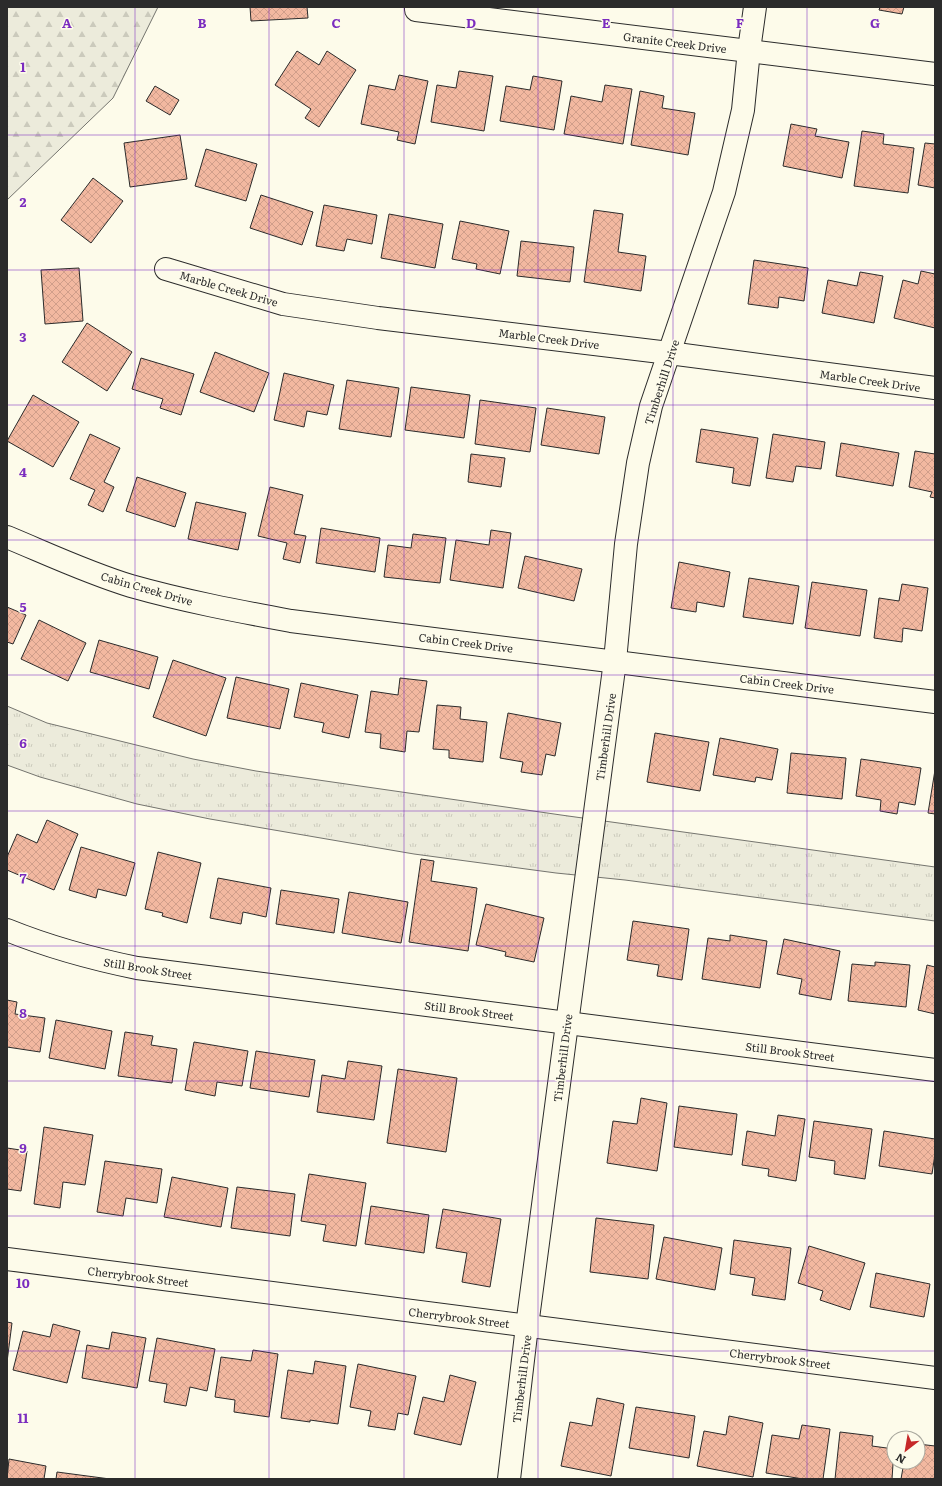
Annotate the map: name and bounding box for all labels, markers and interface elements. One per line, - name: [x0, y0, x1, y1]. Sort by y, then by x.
- text: A: [62, 13, 72, 32]
- text: B: [198, 13, 207, 32]
- text: C: [331, 13, 341, 32]
- text: D: [466, 13, 476, 32]
- text: E: [602, 13, 611, 32]
- text: F: [736, 13, 744, 32]
- text: G: [870, 13, 880, 32]
- street label: Granite Creek Drive: [622, 28, 728, 56]
- text: 1: [20, 57, 26, 76]
- text: 2: [20, 192, 27, 211]
- street label: Marble Creek Drive: [178, 266, 280, 310]
- street label: Marble Creek Drive: [498, 324, 601, 352]
- text: 3: [19, 327, 27, 346]
- street label: Timberhill Drive: [640, 337, 682, 427]
- street label: Marble Creek Drive: [819, 365, 922, 395]
- text: 4: [19, 462, 27, 481]
- street label: Cabin Creek Drive: [99, 567, 195, 609]
- text: 5: [19, 597, 27, 616]
- street label: Cabin Creek Drive: [418, 628, 514, 656]
- street label: Cabin Creek Drive: [739, 669, 835, 697]
- street label: Timberhill Drive: [591, 692, 619, 782]
- text: 6: [19, 733, 27, 752]
- text: 7: [19, 868, 27, 887]
- street label: Still Brook Street: [102, 953, 194, 983]
- street label: Still Brook Street: [424, 997, 515, 1023]
- text: 8: [19, 1003, 27, 1022]
- street label: Timberhill Drive: [549, 1013, 575, 1103]
- street label: Still Brook Street: [745, 1038, 836, 1064]
- text: 9: [19, 1138, 27, 1157]
- street label: Cherrybrook Street: [87, 1262, 190, 1290]
- text: 10: [16, 1273, 30, 1292]
- street label: Cherrybrook Street: [408, 1303, 511, 1331]
- street label: Timberhill Drive: [508, 1334, 534, 1424]
- street label: Cherrybrook Street: [729, 1344, 832, 1372]
- text: 11: [18, 1408, 29, 1427]
- north arrow: [886, 1430, 926, 1470]
- text: N: [892, 1450, 908, 1469]

